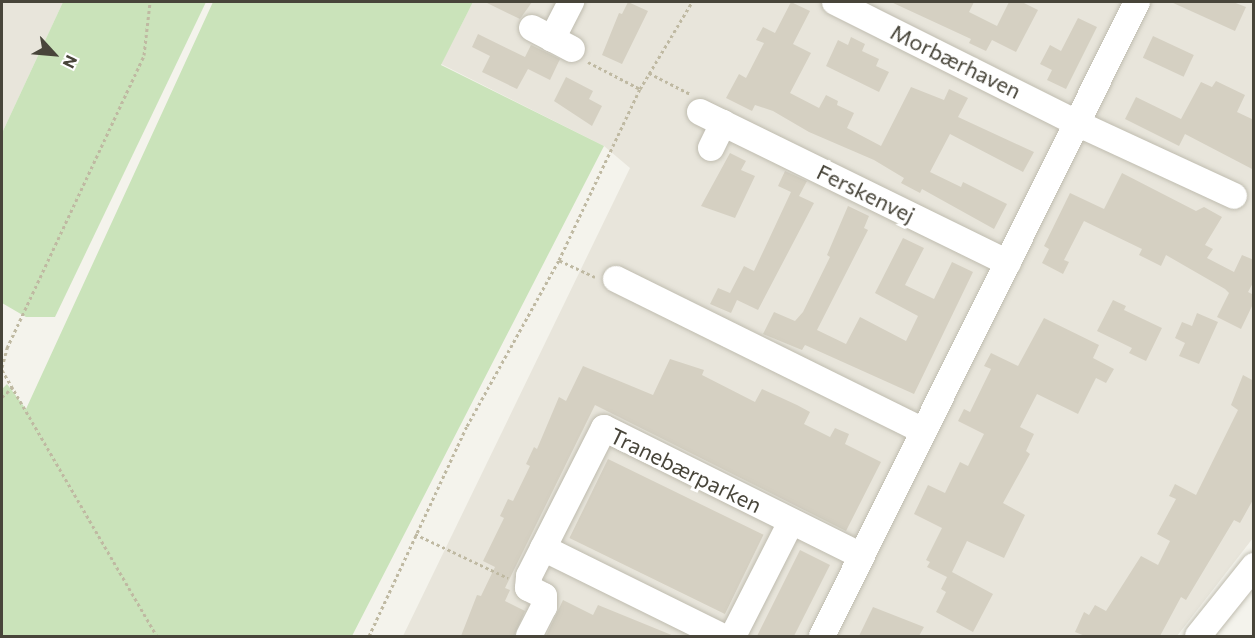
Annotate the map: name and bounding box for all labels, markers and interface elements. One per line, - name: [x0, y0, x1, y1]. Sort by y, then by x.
- street label: Morbærhaven: [887, 18, 1025, 104]
- north arrow: [24, 24, 84, 84]
- text: N: [59, 53, 82, 72]
- street label: Ferskenvej: [813, 158, 919, 228]
- street label: Tranebærparken: [606, 422, 766, 518]

